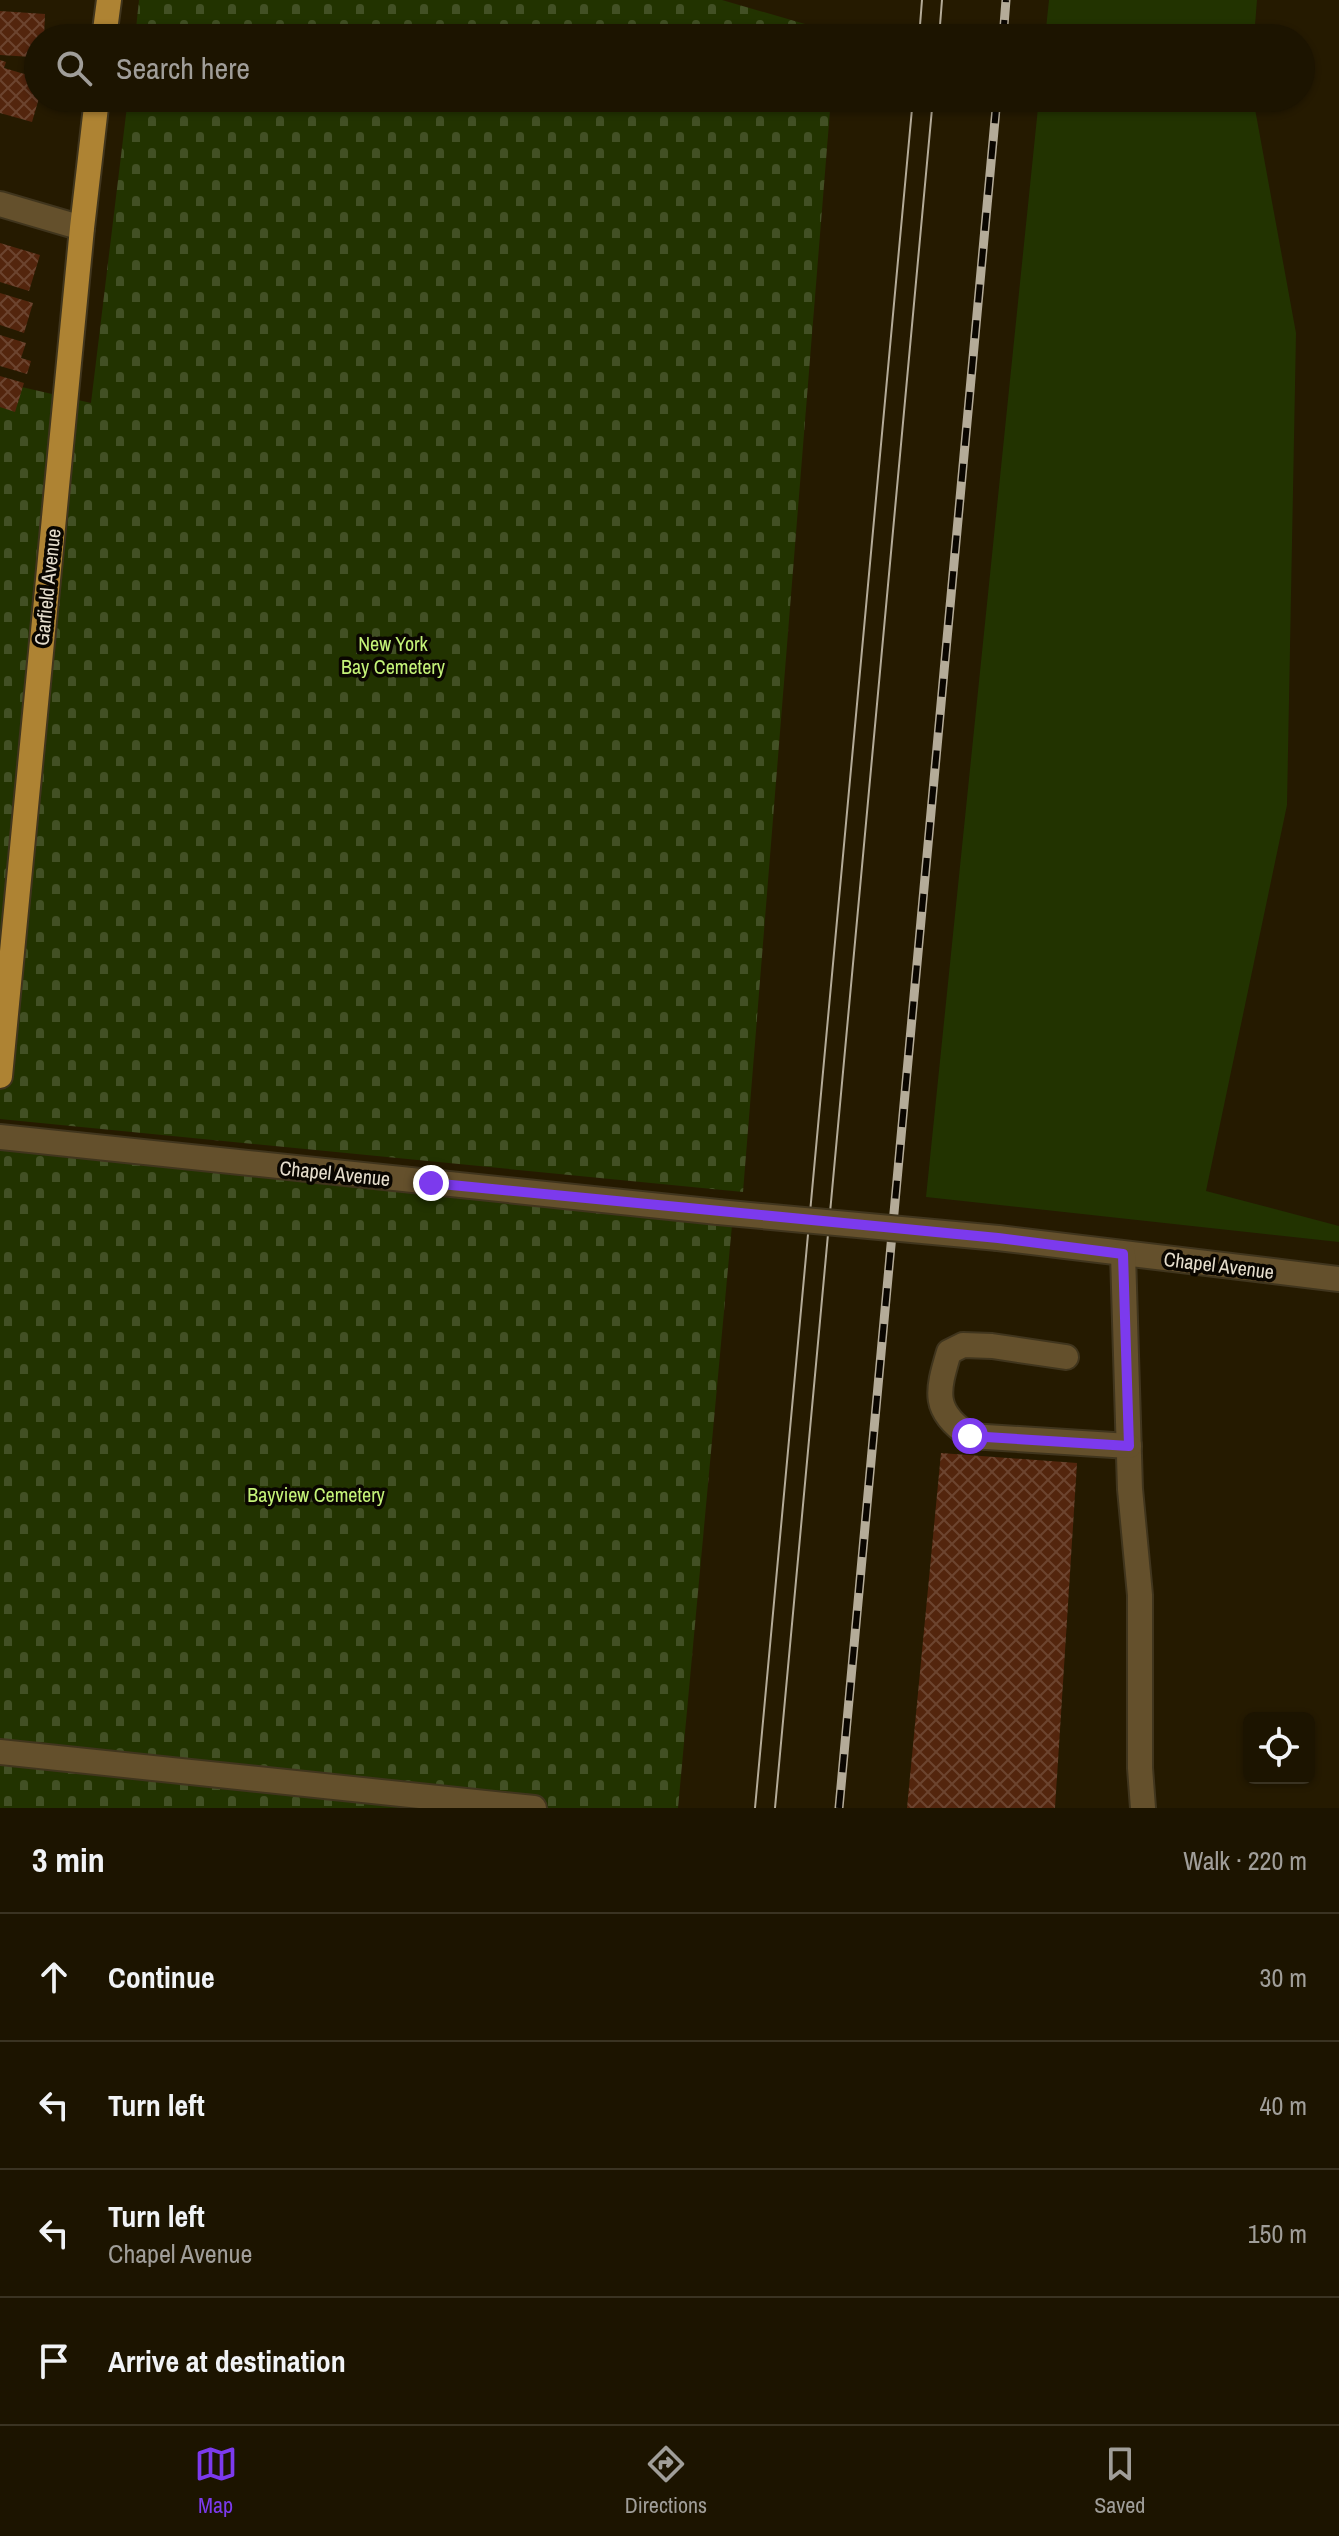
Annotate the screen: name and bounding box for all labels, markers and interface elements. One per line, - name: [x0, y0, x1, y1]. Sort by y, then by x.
- search box: [24, 24, 1315, 112]
- icon: search: [52, 46, 96, 90]
- text: Search here: [116, 48, 250, 88]
- street label: Garfield Avenue: [27, 527, 67, 647]
- park label: New York Bay Cemetery: [341, 630, 446, 680]
- street label: Chapel Avenue: [278, 1154, 392, 1192]
- route end: [413, 1165, 449, 1201]
- street label: Chapel Avenue: [1162, 1245, 1276, 1285]
- route start: [952, 1418, 988, 1454]
- park label: Bayview Cemetery: [247, 1481, 386, 1508]
- map controls: [1243, 1712, 1315, 1784]
- button: locate: [1243, 1712, 1315, 1784]
- text: 3 min: [32, 1837, 105, 1883]
- text: Walk · 220 m: [1183, 1843, 1307, 1878]
- icon: ahead: [32, 1955, 76, 1999]
- text: Continue: [108, 1957, 215, 1997]
- text: 30 m: [1260, 1960, 1307, 1995]
- icon: left: [32, 2083, 76, 2127]
- text: Turn left: [108, 2085, 205, 2125]
- text: 40 m: [1260, 2088, 1307, 2123]
- text: Turn left: [108, 2196, 205, 2236]
- icon: left: [32, 2211, 76, 2255]
- text: 150 m: [1248, 2216, 1307, 2251]
- text: Chapel Avenue: [108, 2236, 252, 2271]
- icon: arrive: [32, 2339, 76, 2383]
- text: Arrive at destination: [108, 2341, 346, 2381]
- tab: Map: [194, 2442, 238, 2520]
- tab: Directions: [625, 2442, 707, 2520]
- tab: Saved: [1094, 2442, 1145, 2520]

